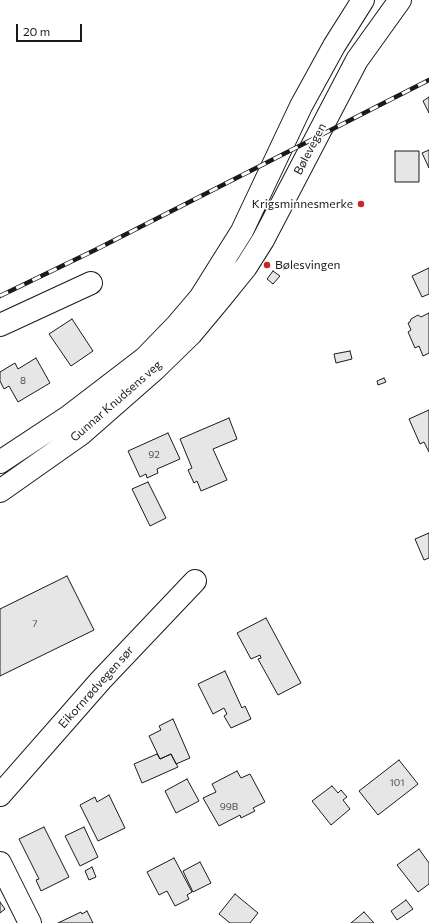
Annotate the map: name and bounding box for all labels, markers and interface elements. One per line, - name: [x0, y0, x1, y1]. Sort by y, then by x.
- scale bar: [18, 16, 84, 42]
- text: 20 m: [23, 24, 50, 38]
- street label: Bølevegen: [291, 121, 329, 177]
- place label: Krigsminnesmerke: [252, 197, 353, 211]
- marker: Krigsminnesmerke: [356, 199, 366, 209]
- place label: Bølesvingen: [275, 258, 340, 272]
- marker: Bølesvingen: [262, 260, 272, 270]
- street label: Gunnar Knudsens veg: [67, 357, 165, 445]
- house number: 8: [20, 375, 26, 387]
- house number: 92: [148, 449, 160, 461]
- house number: 7: [32, 618, 38, 630]
- street label: Eikornrødvegen sør: [55, 643, 137, 731]
- house number: 101: [389, 777, 405, 789]
- house number: 99B: [220, 801, 238, 813]

